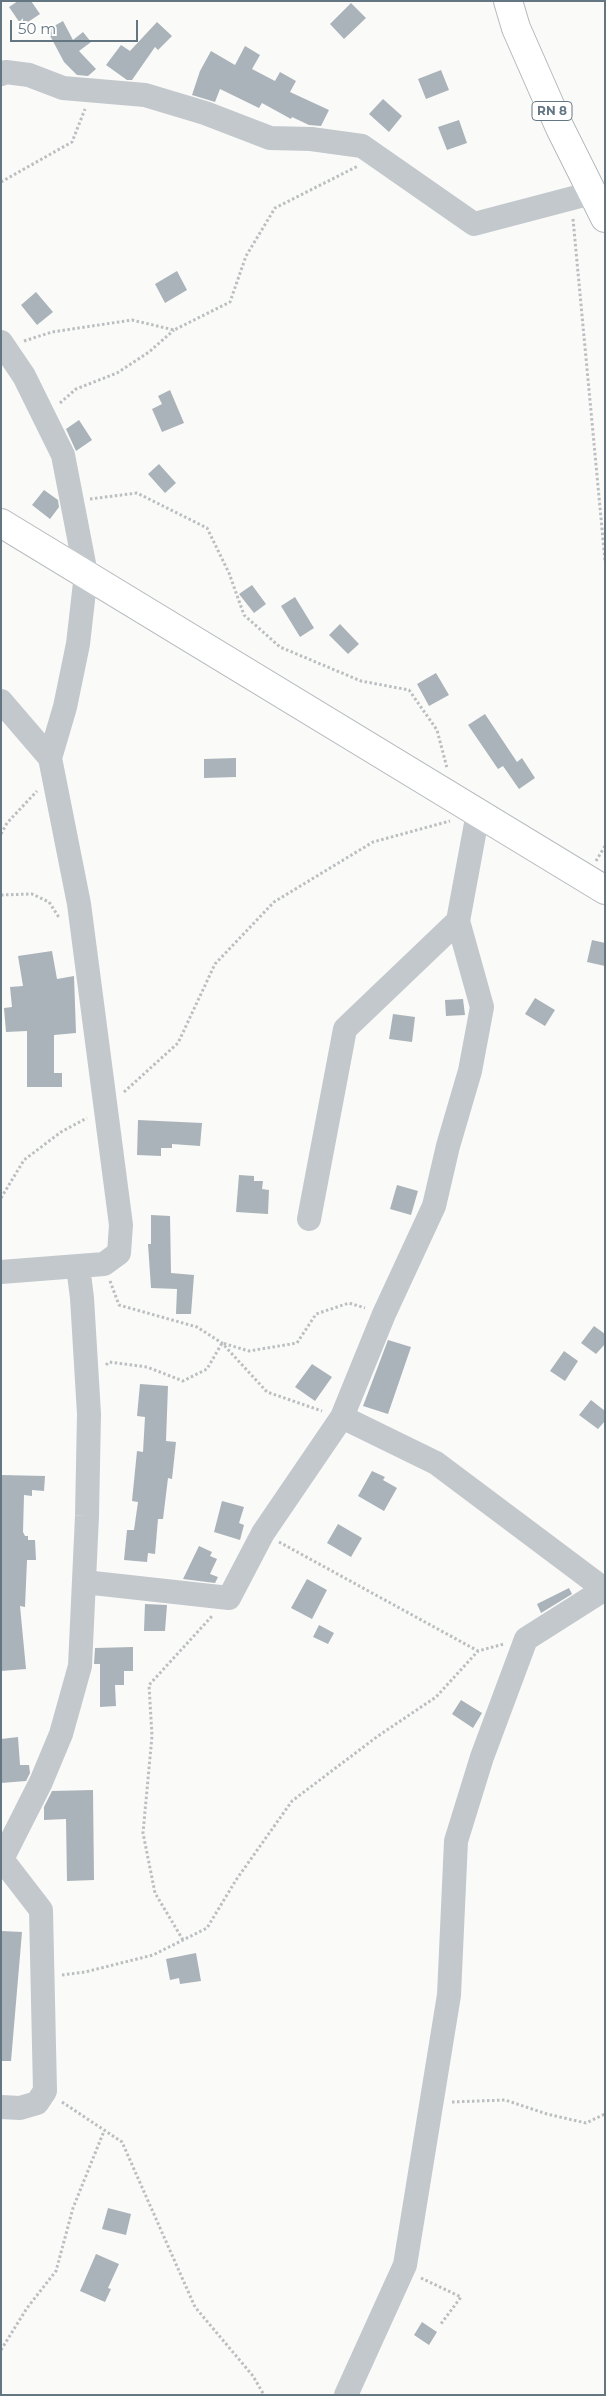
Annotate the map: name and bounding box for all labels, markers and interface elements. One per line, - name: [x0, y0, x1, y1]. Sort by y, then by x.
- scale bar: [12, 10, 140, 42]
- text: 50 m: [18, 19, 56, 38]
- road number: RN 8: [532, 102, 572, 120]

